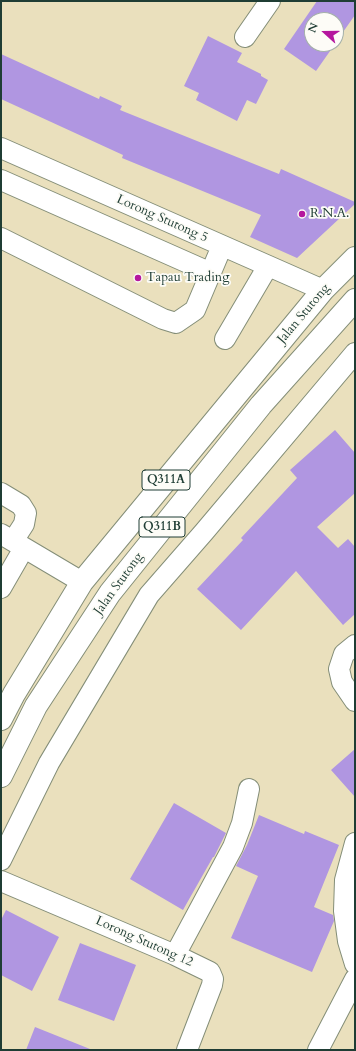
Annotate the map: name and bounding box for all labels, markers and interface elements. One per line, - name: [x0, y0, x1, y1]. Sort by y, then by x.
- north arrow: [304, 12, 344, 52]
- text: N: [305, 21, 322, 35]
- street label: Lorong Stutong 5: [114, 192, 210, 246]
- place label: R.N.A.: [310, 206, 349, 222]
- marker: R.N.A.: [297, 209, 307, 219]
- place label: Tapau Trading: [146, 270, 229, 286]
- marker: Tapau Trading: [133, 273, 143, 283]
- street label: Jalan Stutong: [274, 281, 334, 347]
- road number: Q311A: [142, 470, 190, 490]
- road number: Q311B: [139, 517, 185, 537]
- street label: Jalan Stutong: [91, 550, 147, 618]
- street label: Lorong Stutong 12: [93, 913, 195, 971]

